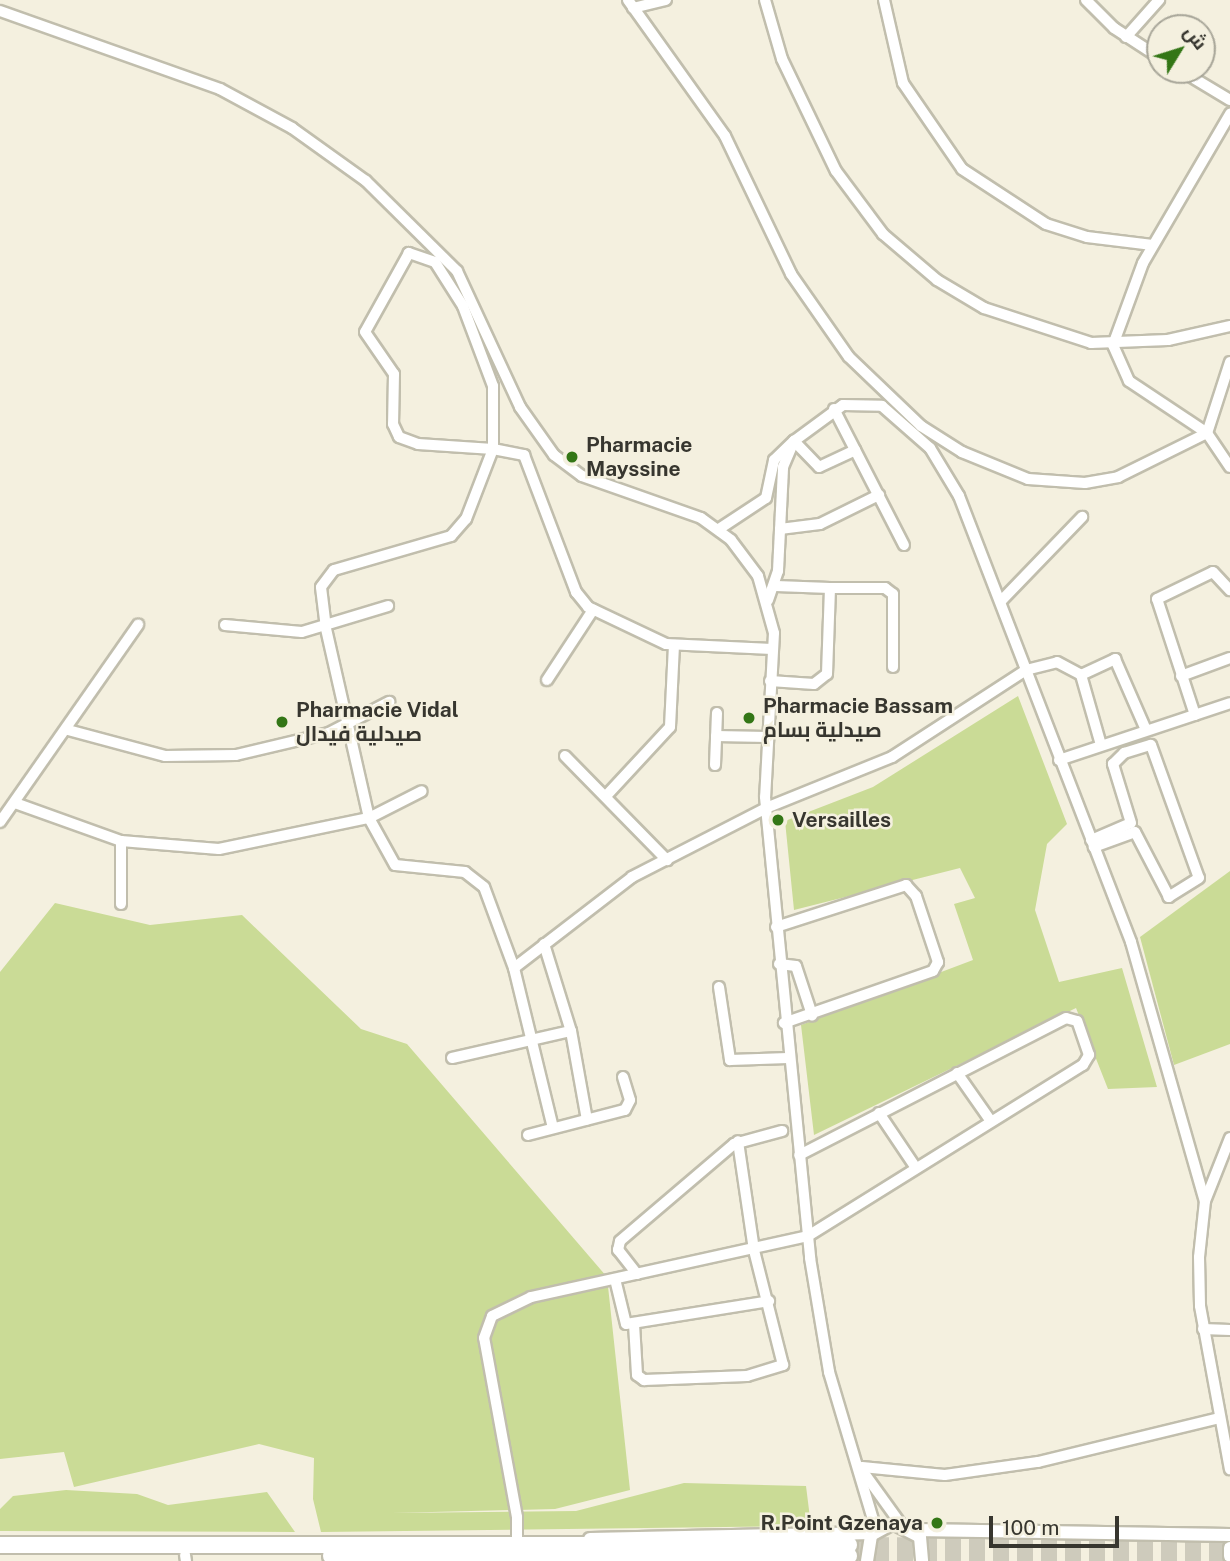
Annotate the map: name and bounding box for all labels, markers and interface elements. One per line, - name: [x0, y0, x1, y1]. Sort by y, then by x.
- north arrow: [1146, 14, 1216, 84]
- text: ش: [1180, 21, 1212, 54]
- place label: Pharmacie Mayssine: [586, 432, 692, 482]
- marker: Pharmacie Mayssine: [564, 449, 580, 465]
- place label: Pharmacie Bassam صيدلية بسام: [763, 693, 953, 743]
- place label: Pharmacie Vidal صيدلية فيدال: [296, 697, 459, 747]
- marker: Pharmacie Bassam صيدلية بسام: [741, 710, 757, 726]
- marker: Pharmacie Vidal صيدلية فيدال: [274, 714, 290, 730]
- place label: Versailles: [792, 807, 891, 833]
- marker: Versailles: [770, 812, 786, 828]
- scale bar: [992, 1502, 1122, 1546]
- place label: R.Point Gzenaya: [760, 1510, 923, 1536]
- marker: R.Point Gzenaya: [929, 1515, 945, 1531]
- text: 100 m: [1002, 1515, 1059, 1540]

